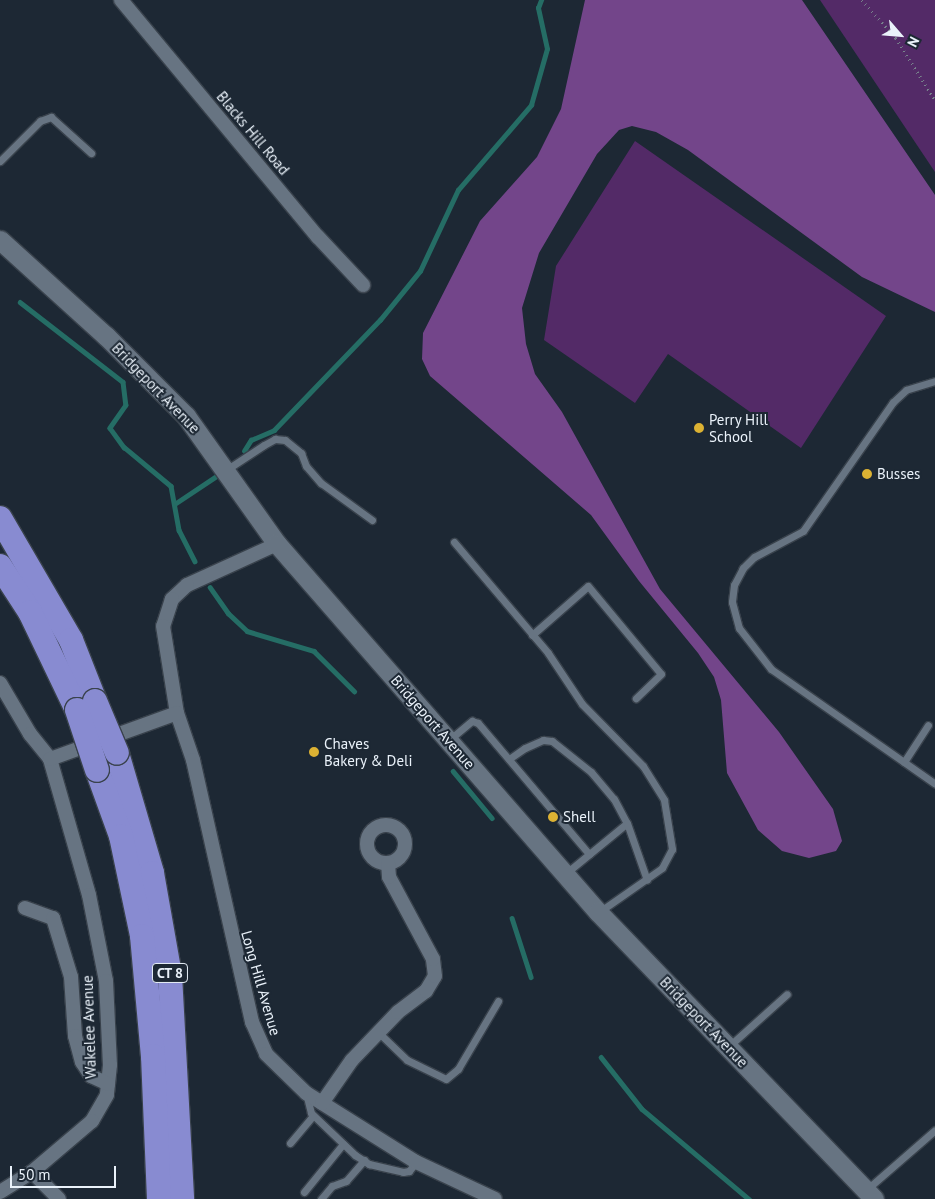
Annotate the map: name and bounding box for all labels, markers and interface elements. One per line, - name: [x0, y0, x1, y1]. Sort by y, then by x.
- north arrow: [875, 10, 925, 60]
- text: N: [903, 34, 923, 50]
- street label: Blacks Hill Road: [213, 88, 293, 178]
- street label: Bridgeport Avenue: [108, 339, 204, 437]
- place label: Perry Hill School: [709, 410, 769, 445]
- marker: Perry Hill School: [693, 422, 705, 434]
- place label: Busses: [877, 465, 920, 483]
- marker: Busses: [861, 468, 873, 480]
- street label: Bridgeport Avenue: [387, 671, 479, 773]
- place label: Chaves Bakery & Deli: [324, 734, 413, 769]
- marker: Chaves Bakery & Deli: [308, 746, 320, 758]
- place label: Shell: [563, 808, 596, 826]
- marker: Shell: [547, 811, 559, 823]
- street label: Long Hill Avenue: [237, 928, 285, 1038]
- road number: CT 8: [151, 961, 189, 984]
- street label: Bridgeport Avenue: [656, 973, 752, 1071]
- street label: Wakelee Avenue: [78, 975, 100, 1079]
- scale bar: [12, 1156, 119, 1188]
- text: 50 m: [18, 1165, 51, 1184]

